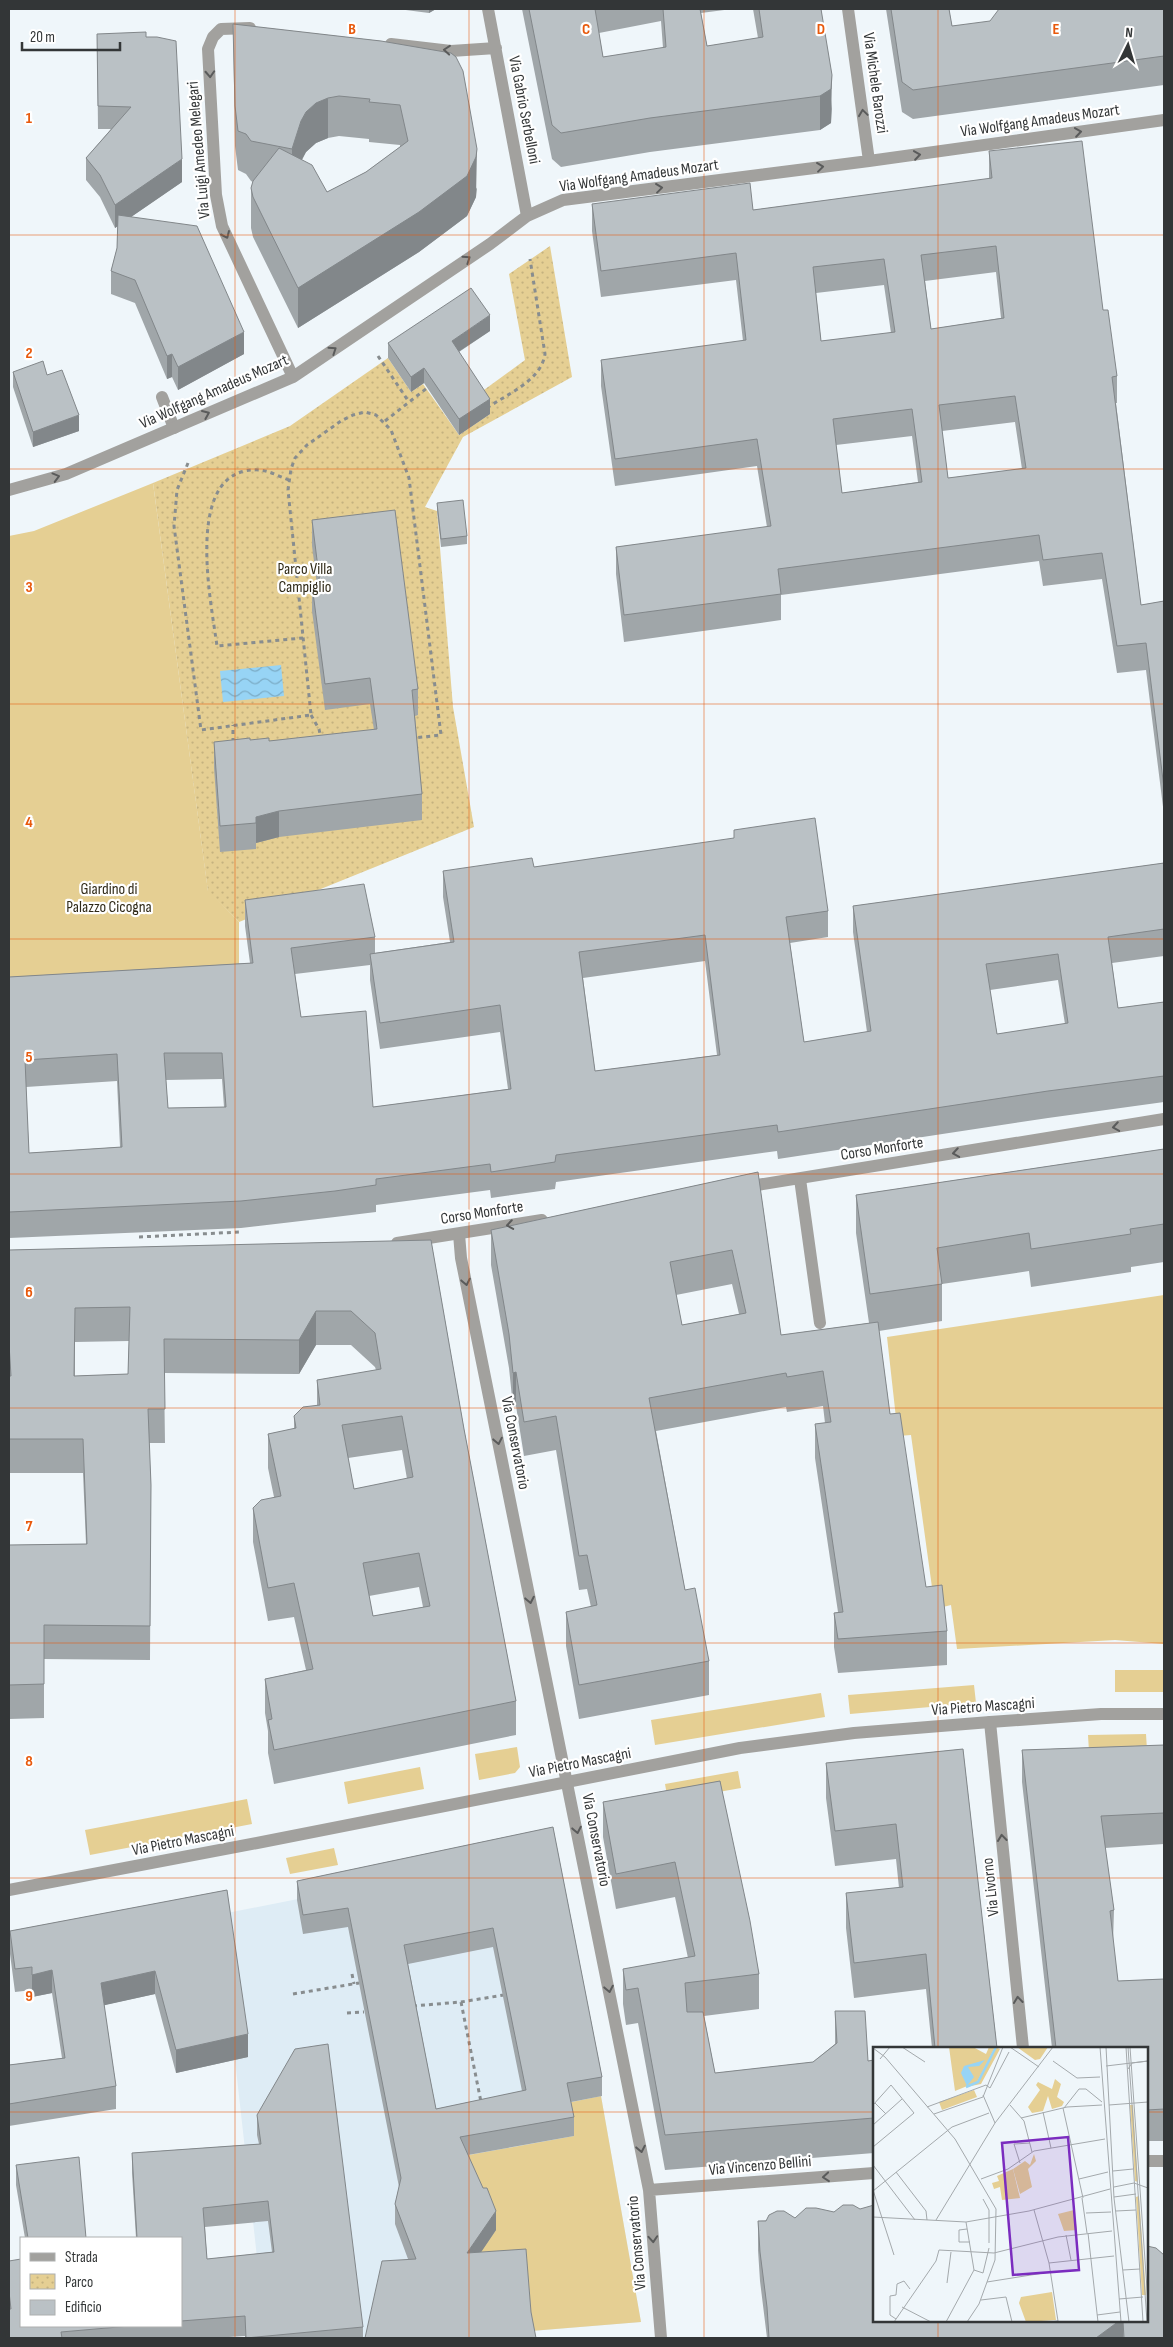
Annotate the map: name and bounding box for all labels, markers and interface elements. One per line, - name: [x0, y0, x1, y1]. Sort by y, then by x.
- scale bar: [22, 20, 120, 52]
- text: B: [348, 20, 356, 39]
- text: C: [582, 20, 590, 39]
- text: D: [817, 20, 825, 39]
- text: E: [1053, 20, 1060, 39]
- north arrow: [1103, 20, 1153, 70]
- text: N: [1125, 24, 1134, 41]
- text: 20 m: [30, 28, 55, 47]
- street label: Via Michele Barozzi: [859, 31, 891, 135]
- one-way arrow: [443, 45, 451, 56]
- street label: Via Gabrio Serbelloni: [504, 54, 544, 166]
- one-way arrow: [204, 70, 215, 78]
- street label: Via Luigi Amedeo Melegari: [184, 81, 214, 219]
- street label: Via Wolfgang Amadeus Mozart: [959, 100, 1121, 142]
- text: 1: [26, 109, 33, 128]
- one-way arrow: [858, 109, 868, 117]
- one-way arrow: [1075, 127, 1083, 138]
- one-way arrow: [913, 150, 922, 160]
- street label: Via Wolfgang Amadeus Mozart: [558, 155, 720, 197]
- one-way arrow: [816, 163, 825, 173]
- one-way arrow: [655, 183, 663, 194]
- one-way arrow: [219, 230, 230, 239]
- one-way arrow: [462, 256, 471, 265]
- text: 2: [25, 344, 33, 363]
- one-way arrow: [327, 347, 337, 356]
- street label: Via Wolfgang Amadeus Mozart: [137, 351, 291, 433]
- one-way arrow: [201, 410, 210, 421]
- one-way arrow: [51, 472, 60, 483]
- park label: Parco Villa Campiglio: [278, 560, 332, 597]
- text: 3: [25, 578, 33, 597]
- text: 4: [25, 813, 33, 832]
- park label: Giardino di Palazzo Cicogna: [66, 880, 152, 917]
- text: 5: [25, 1048, 33, 1067]
- one-way arrow: [1112, 1122, 1120, 1132]
- street label: Corso Monforte: [839, 1133, 925, 1165]
- one-way arrow: [951, 1148, 960, 1158]
- street label: Corso Monforte: [439, 1197, 525, 1229]
- one-way arrow: [505, 1220, 514, 1230]
- one-way arrow: [460, 1277, 471, 1286]
- text: 6: [25, 1283, 33, 1302]
- street label: Via Conservatorio: [497, 1395, 533, 1491]
- one-way arrow: [492, 1437, 503, 1445]
- text: 7: [26, 1517, 33, 1536]
- one-way arrow: [525, 1596, 535, 1605]
- street label: Via Pietro Mascagni: [931, 1694, 1035, 1720]
- street label: Via Pietro Mascagni: [527, 1744, 633, 1782]
- text: 8: [25, 1752, 33, 1771]
- street label: Via Conservatorio: [578, 1792, 614, 1888]
- street label: Via Pietro Mascagni: [130, 1822, 236, 1860]
- one-way arrow: [571, 1826, 582, 1835]
- one-way arrow: [997, 1834, 1008, 1842]
- street label: Via Livorno: [978, 1857, 1004, 1917]
- one-way arrow: [603, 1985, 614, 1994]
- text: 9: [25, 1987, 33, 2006]
- one-way arrow: [1013, 1995, 1024, 2003]
- inset map: [873, 2047, 1148, 2322]
- one-way arrow: [635, 2144, 646, 2153]
- street label: Via Vincenzo Bellini: [708, 2152, 812, 2180]
- one-way arrow: [821, 2171, 829, 2182]
- street label: Via Conservatorio: [623, 2195, 651, 2291]
- one-way arrow: [647, 2235, 658, 2243]
- legend: [20, 2237, 182, 2327]
- text: Strada: [65, 2248, 98, 2267]
- text: Parco: [65, 2273, 93, 2292]
- text: Edificio: [65, 2298, 102, 2317]

